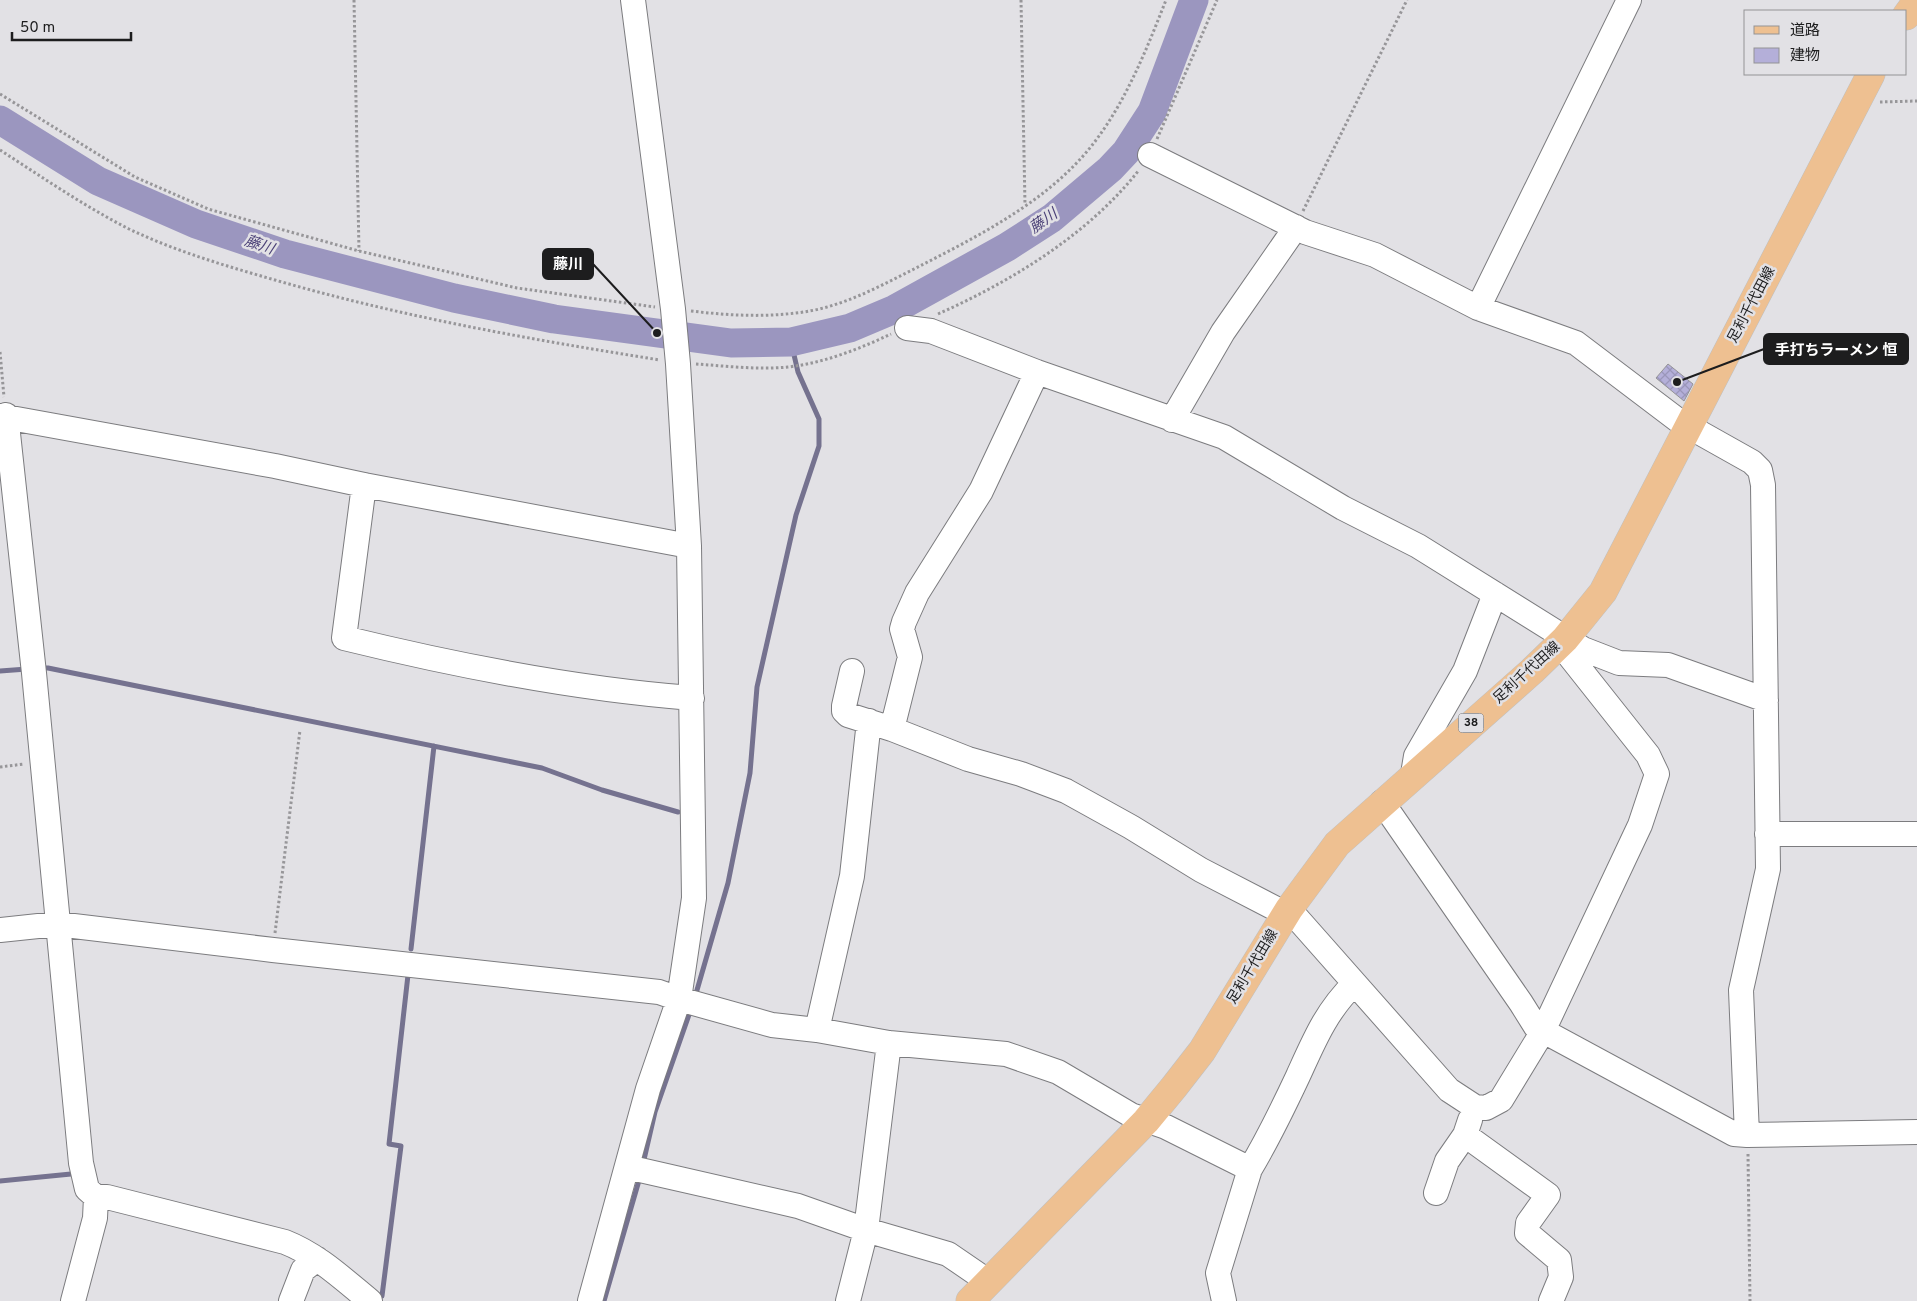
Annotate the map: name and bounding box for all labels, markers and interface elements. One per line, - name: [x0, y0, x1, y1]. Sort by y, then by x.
- scale bar: [12, 10, 131, 42]
- legend: [1744, 10, 1907, 75]
- text: 50 m: [20, 19, 55, 38]
- text: 道路: [1790, 22, 1820, 41]
- text: 建物: [1790, 47, 1820, 66]
- water label: 藤川: [1026, 204, 1063, 238]
- water label: 藤川: [242, 232, 278, 261]
- callout: 藤川: [543, 249, 593, 279]
- text: 藤川: [553, 256, 583, 275]
- street label: 足利千代田線: [1724, 263, 1779, 346]
- callout: 手打ちラーメン 恒: [1764, 334, 1908, 364]
- text: 手打ちラーメン 恒: [1774, 342, 1898, 361]
- street label: 足利千代田線: [1489, 638, 1564, 707]
- road number: 38: [1458, 714, 1484, 732]
- street label: 足利千代田線: [1223, 926, 1282, 1007]

